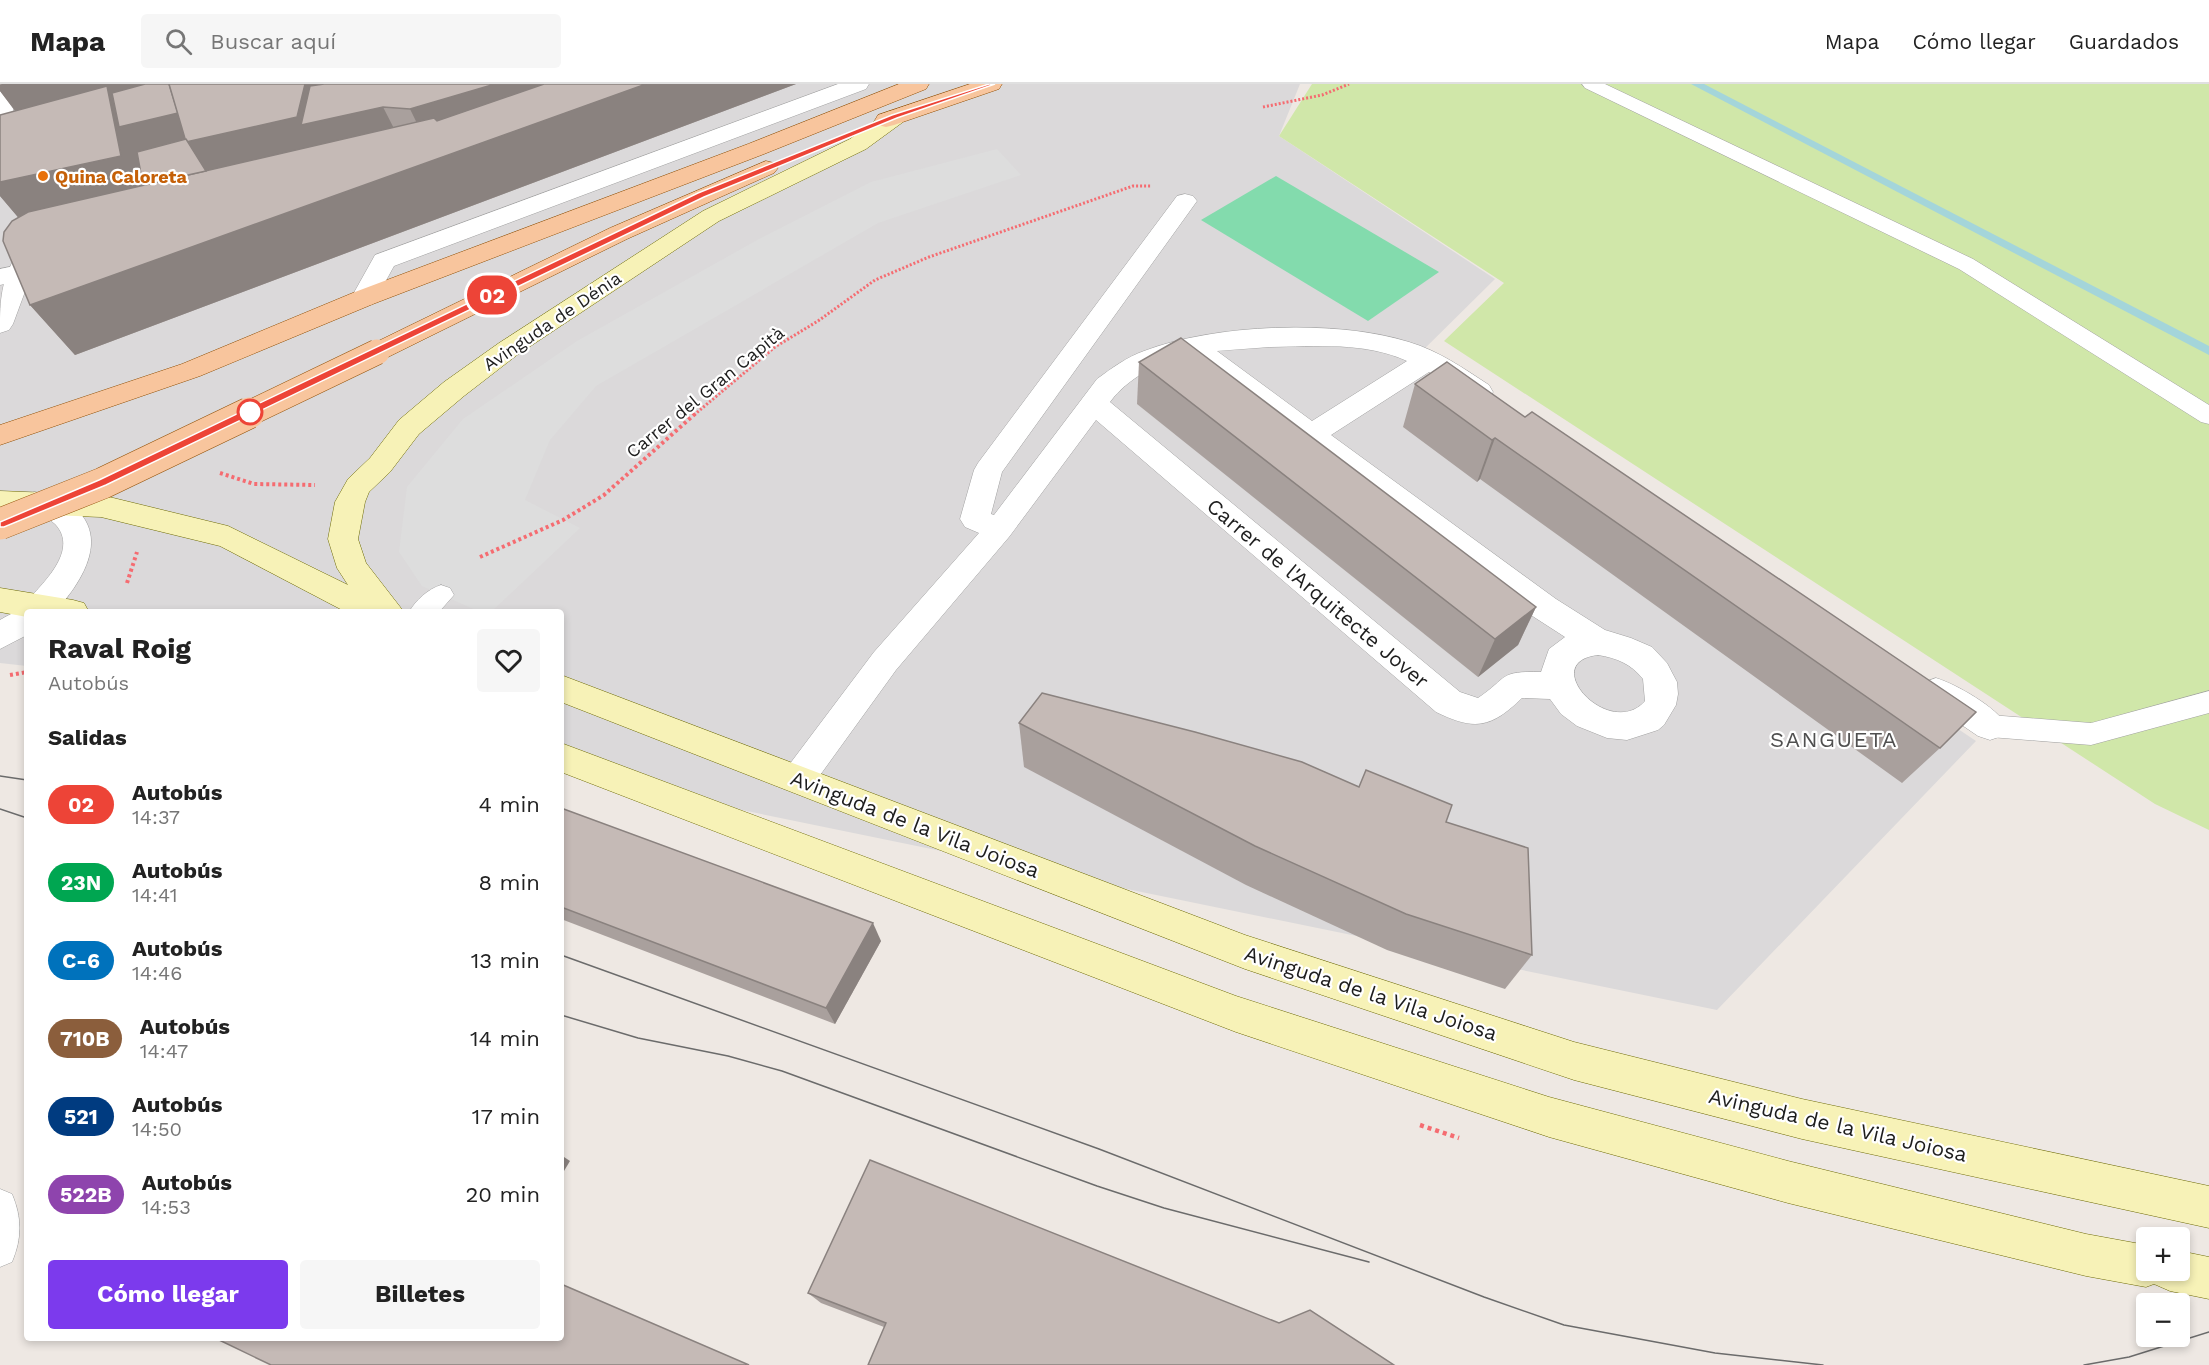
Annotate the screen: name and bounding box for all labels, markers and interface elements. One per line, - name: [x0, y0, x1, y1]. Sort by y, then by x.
- search box: [141, 14, 561, 68]
- text: Mapa: [30, 25, 105, 58]
- icon: search: [162, 25, 195, 58]
- text: Buscar aquí: [210, 29, 336, 54]
- text: Mapa: [1825, 29, 1879, 54]
- text: Cómo llegar: [1912, 29, 2036, 54]
- text: Guardados: [2069, 29, 2179, 54]
- place label: Quina Caloreta: [55, 166, 188, 187]
- marker: Quina Caloreta: [36, 169, 50, 183]
- street label: Avinguda de Dénia: [479, 267, 625, 375]
- line badge: 02: [465, 276, 519, 314]
- text: 02: [479, 283, 505, 308]
- street label: Carrer del Gran Capità: [622, 322, 788, 462]
- unlabelled marker: [237, 399, 263, 425]
- street label: Carrer de l'Arquitecte Jover: [1202, 493, 1434, 693]
- button: heart: [477, 629, 540, 692]
- text: Raval Roig: [48, 632, 191, 665]
- text: Autobús: [48, 671, 129, 695]
- text: Salidas: [48, 725, 127, 750]
- district label: SANGUETA: [1770, 727, 1898, 752]
- street label: Avinguda de la Vila Joiosa: [787, 765, 1043, 883]
- text: Autobús: [132, 780, 222, 805]
- text: 02: [68, 792, 94, 817]
- text: 4 min: [479, 792, 540, 817]
- text: 14:37: [132, 805, 180, 829]
- text: Autobús: [132, 858, 222, 883]
- text: 23N: [61, 870, 101, 895]
- text: 8 min: [479, 870, 540, 895]
- text: 14:41: [132, 883, 178, 907]
- text: Autobús: [132, 936, 222, 961]
- street label: Avinguda de la Vila Joiosa: [1241, 940, 1501, 1046]
- text: C-6: [62, 948, 100, 973]
- text: 13 min: [471, 948, 540, 973]
- text: 14:46: [132, 961, 182, 985]
- text: Autobús: [140, 1014, 230, 1039]
- text: 710B: [60, 1026, 110, 1051]
- text: 14 min: [470, 1026, 540, 1051]
- text: 14:47: [140, 1039, 188, 1063]
- street label: Avinguda de la Vila Joiosa: [1706, 1083, 1970, 1167]
- text: Autobús: [132, 1092, 222, 1117]
- text: 521: [64, 1104, 98, 1129]
- text: 17 min: [472, 1104, 540, 1129]
- text: 14:50: [132, 1117, 182, 1141]
- text: Autobús: [142, 1170, 232, 1195]
- text: 522B: [60, 1182, 112, 1207]
- text: 20 min: [466, 1182, 540, 1207]
- text: 14:53: [142, 1195, 191, 1219]
- map controls: [2136, 1227, 2190, 1347]
- button: +: [2136, 1227, 2190, 1281]
- button: Cómo llegar: [48, 1260, 288, 1329]
- button: Billetes: [300, 1260, 540, 1329]
- button: −: [2136, 1293, 2190, 1347]

